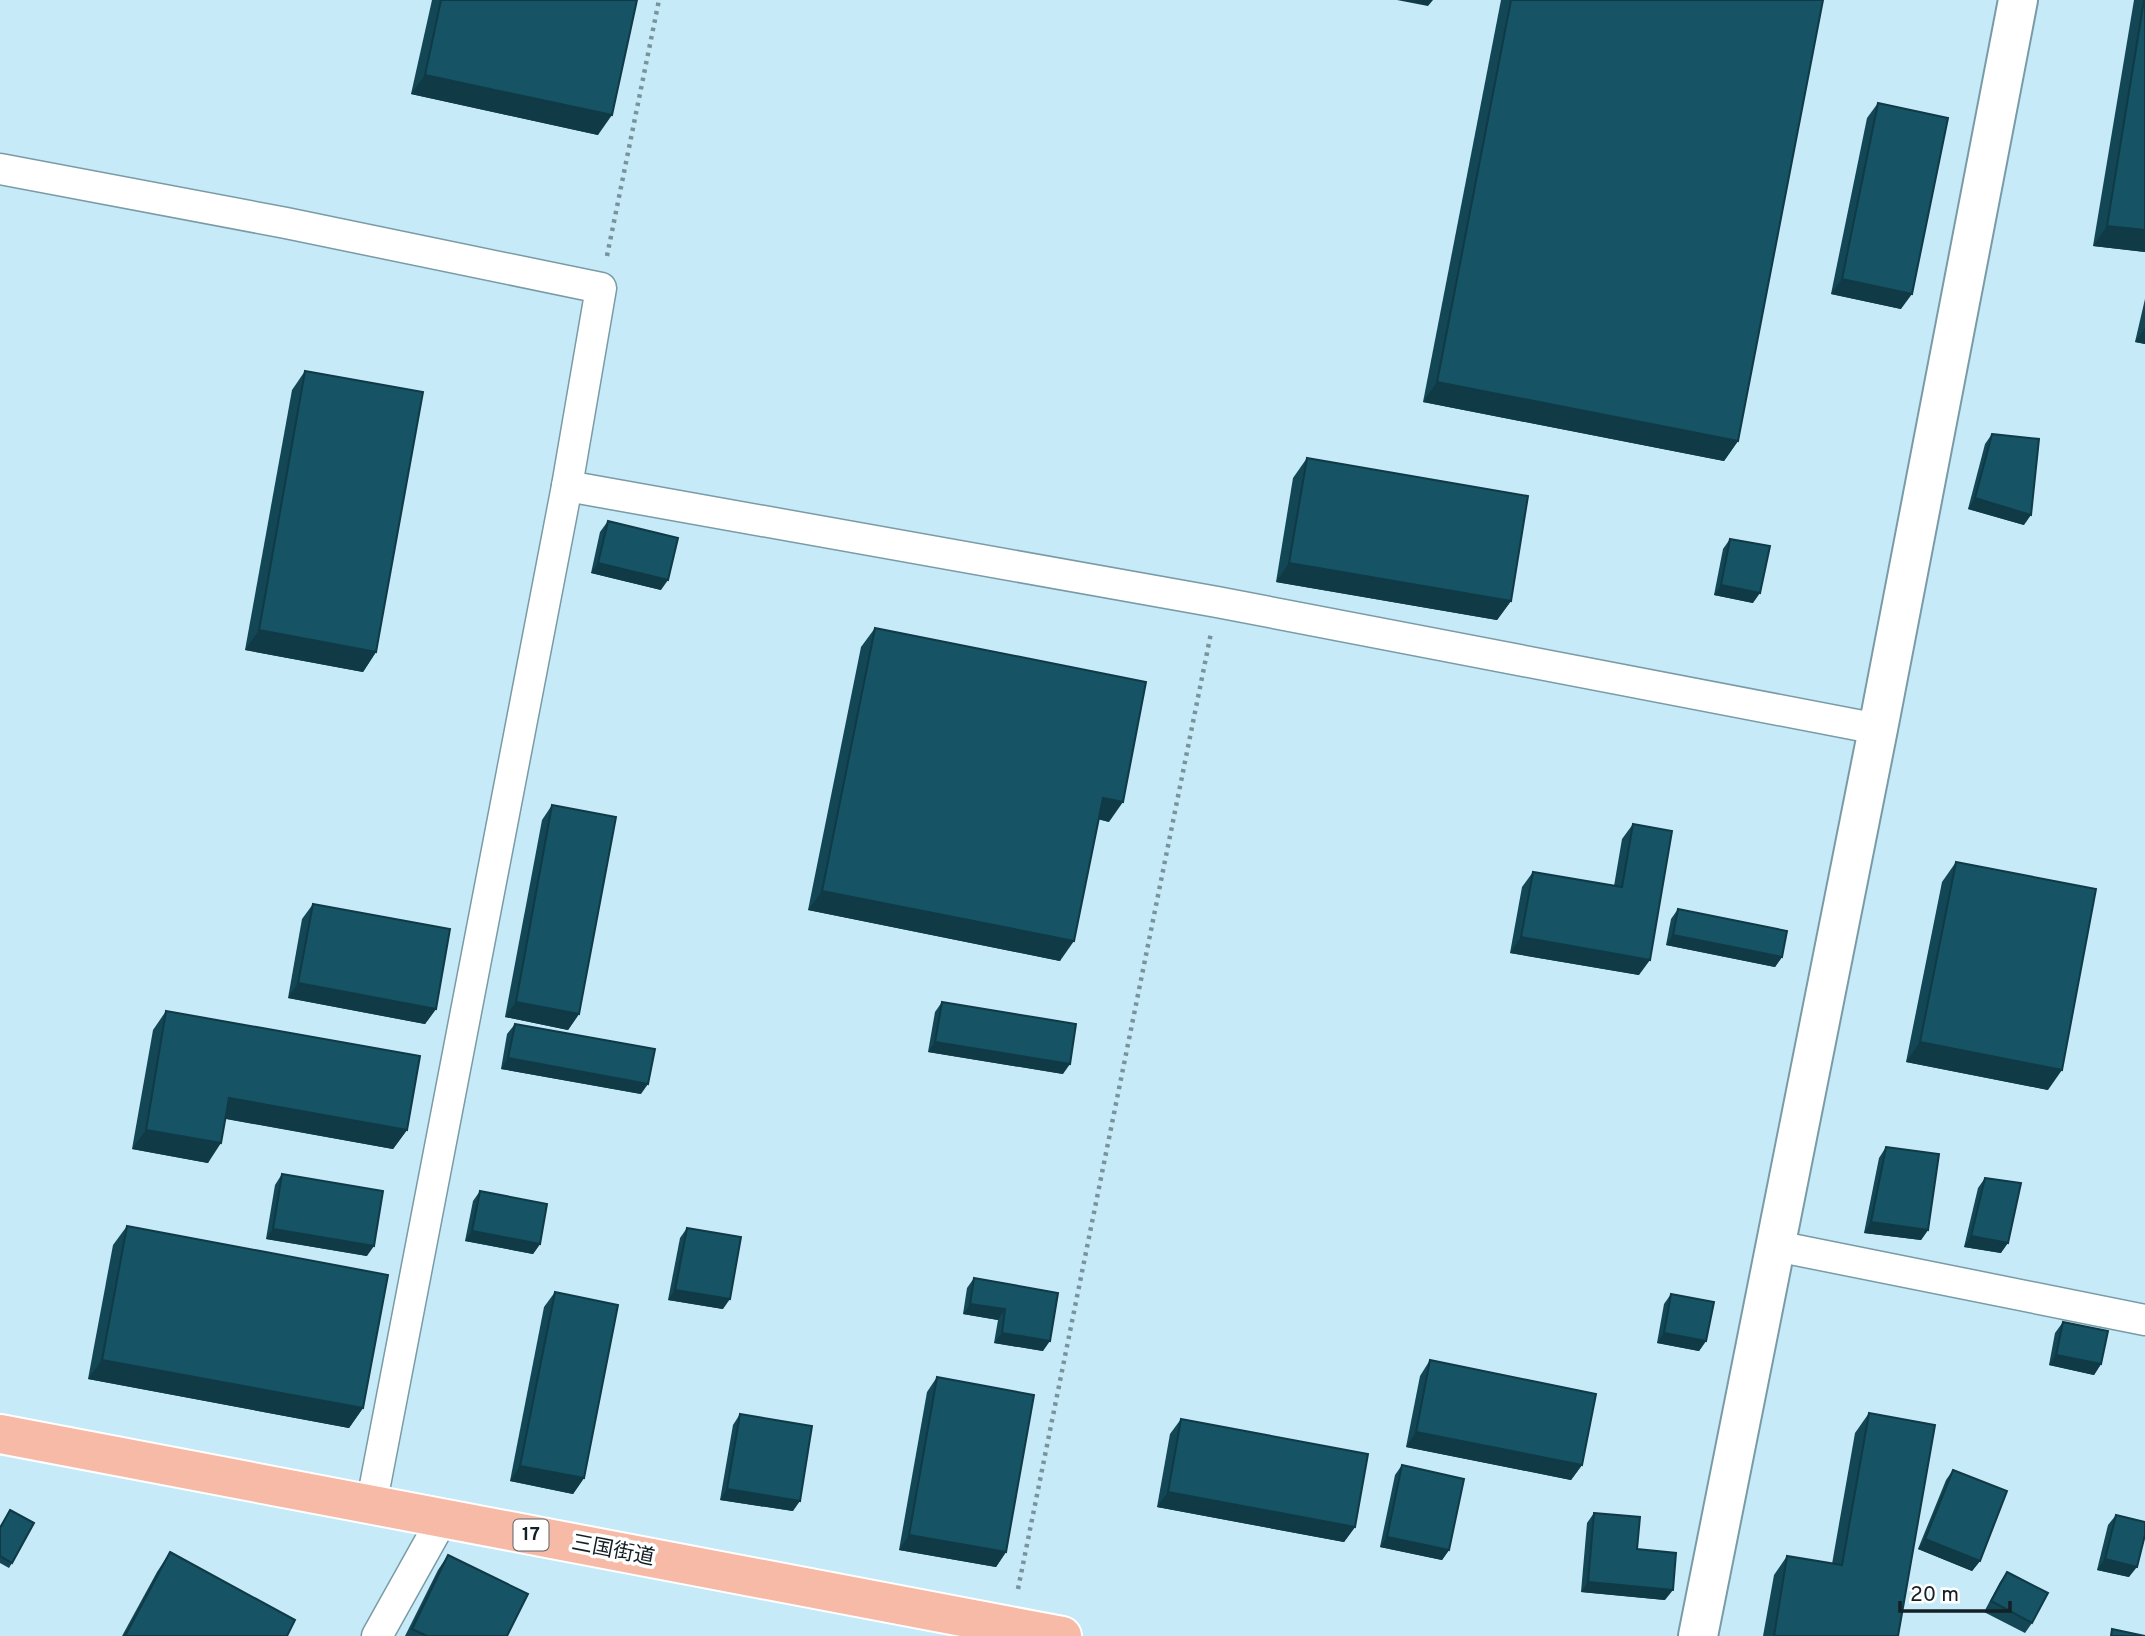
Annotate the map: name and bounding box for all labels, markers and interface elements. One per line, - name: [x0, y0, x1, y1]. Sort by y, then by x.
- road number: 17: [514, 1520, 548, 1550]
- street label: 三国街道: [569, 1530, 657, 1572]
- scale bar: [1900, 1570, 2010, 1614]
- text: 20 m: [1910, 1582, 1959, 1609]

